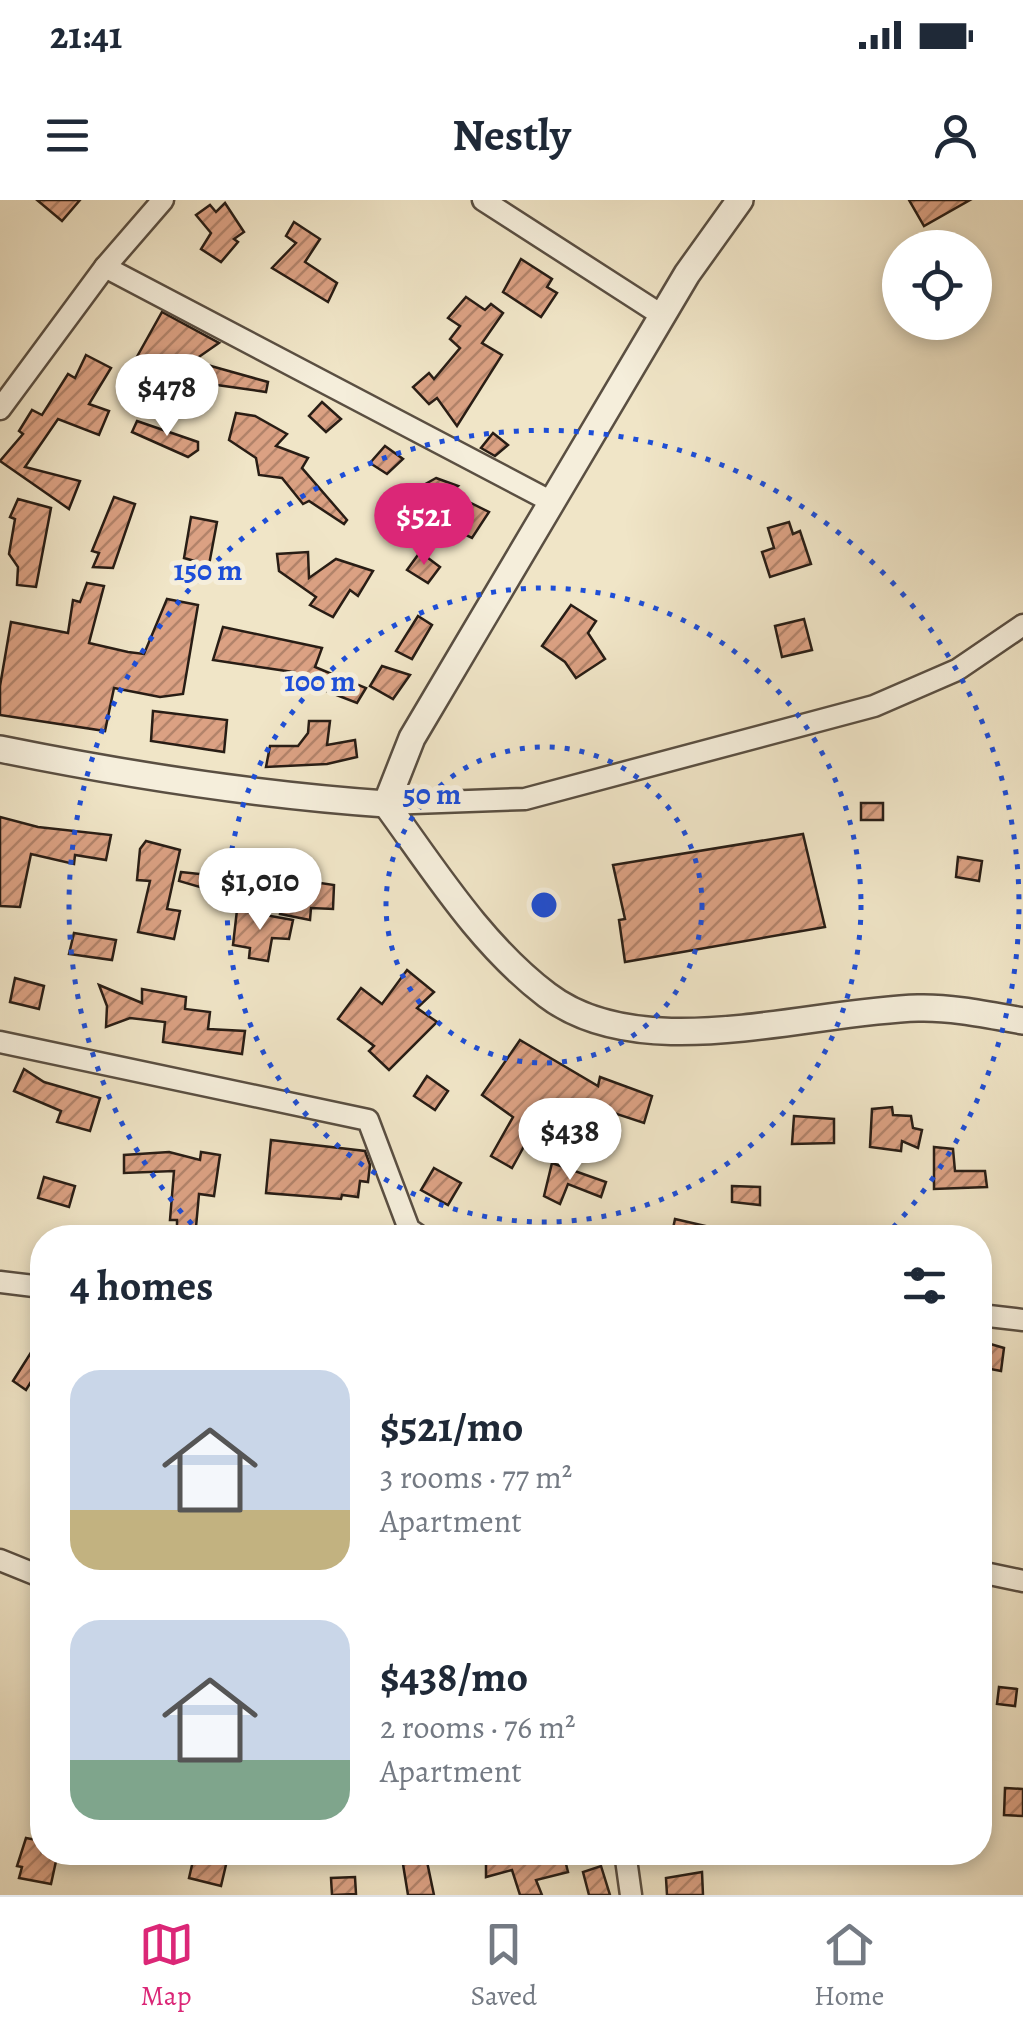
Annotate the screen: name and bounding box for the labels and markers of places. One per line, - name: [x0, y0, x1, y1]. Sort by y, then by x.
- pin: $478: [108, 354, 226, 439]
- pin: $521: [365, 483, 483, 568]
- pin: $1,010: [179, 848, 341, 933]
- centre of rings: [526, 887, 562, 923]
- pin: $438: [511, 1098, 629, 1183]

